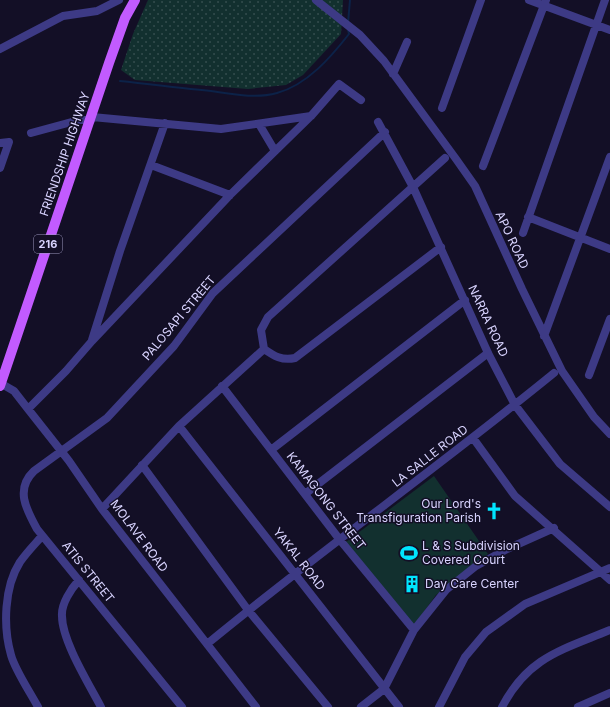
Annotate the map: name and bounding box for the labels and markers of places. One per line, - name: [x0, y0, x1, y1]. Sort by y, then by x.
- place label: Our Lord's Transfiguration Parish: [356, 496, 481, 525]
- church icon: Our Lord's Transfiguration Parish: [484, 501, 504, 521]
- place label: L & S Subdivision Covered Court: [422, 538, 520, 567]
- sports icon: L & S Subdivision Covered Court: [399, 543, 419, 563]
- building icon: Day Care Center: [402, 574, 422, 594]
- place label: Day Care Center: [425, 576, 519, 591]

